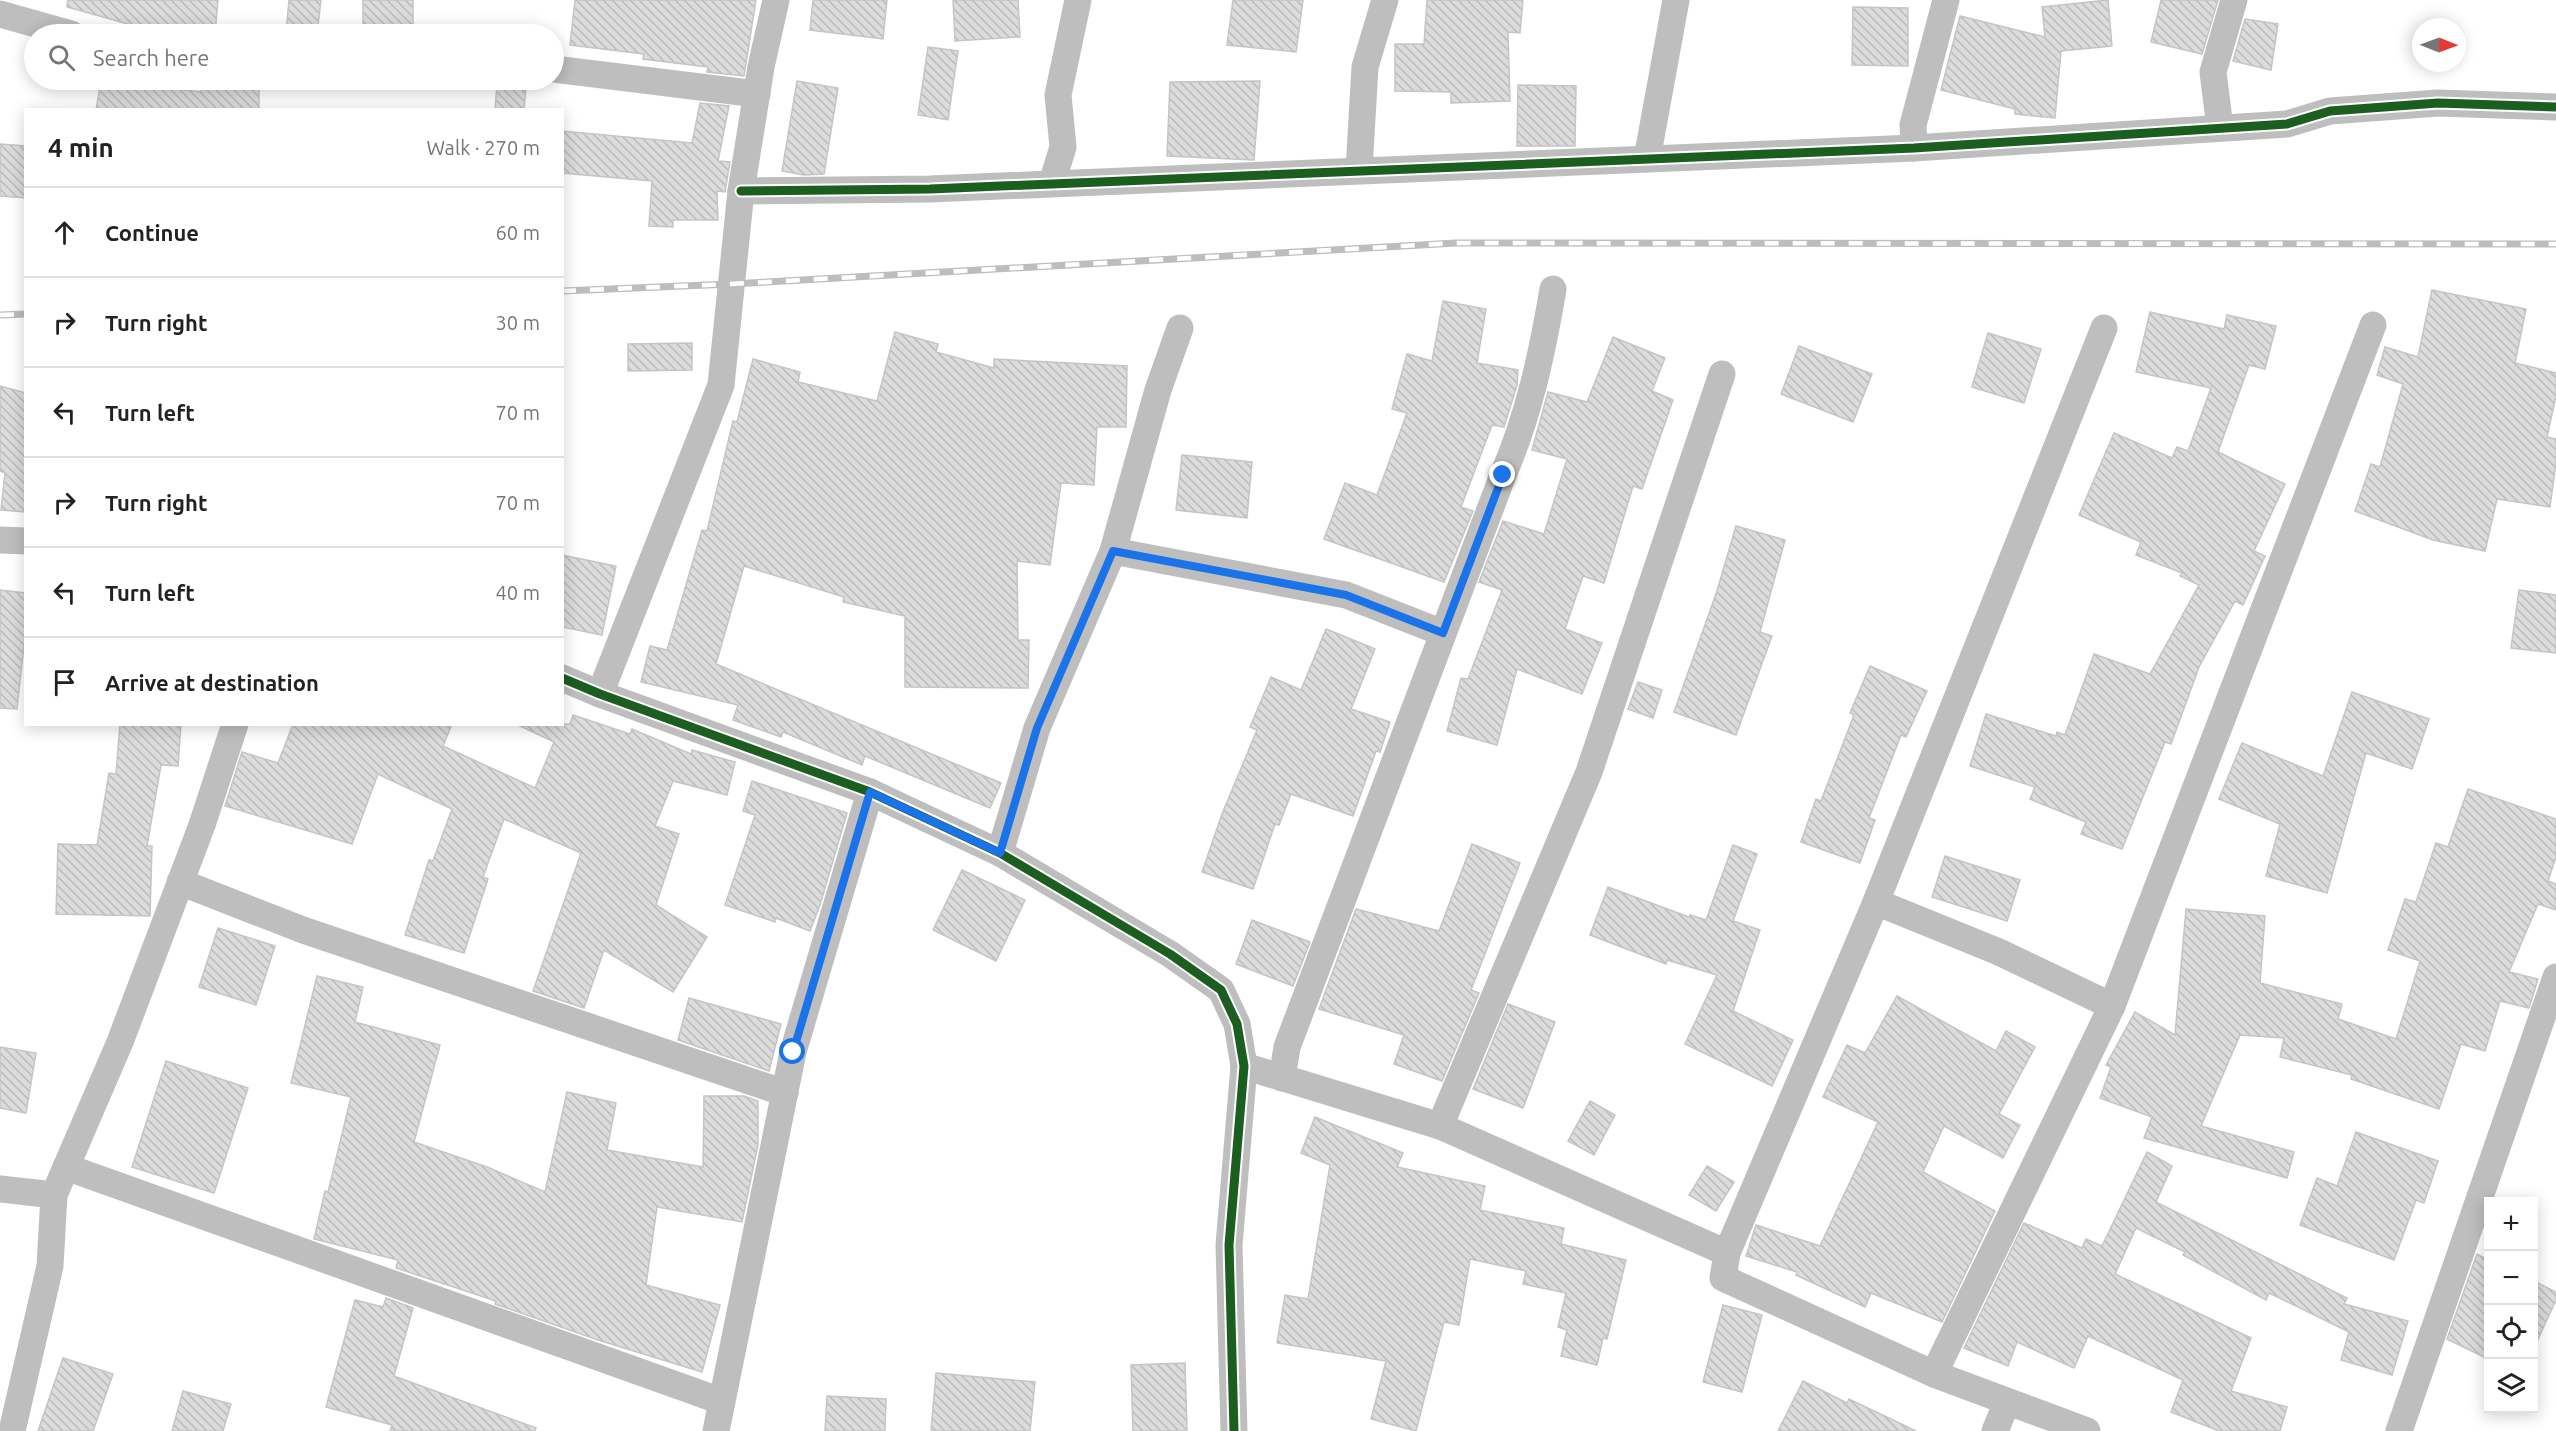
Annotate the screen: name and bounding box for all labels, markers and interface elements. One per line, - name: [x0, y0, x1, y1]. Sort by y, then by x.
- north arrow: [2412, 18, 2466, 72]
- search box: [24, 24, 564, 90]
- icon: search: [45, 41, 78, 74]
- text: Search here: [93, 45, 209, 70]
- text: 4 min: [48, 133, 114, 162]
- text: Walk · 270 m: [427, 136, 540, 159]
- icon: ahead: [48, 216, 81, 249]
- text: Continue: [105, 220, 199, 245]
- text: 60 m: [496, 221, 540, 244]
- icon: right: [48, 306, 81, 339]
- text: Turn right: [105, 310, 207, 335]
- text: 30 m: [496, 311, 540, 334]
- icon: left: [48, 396, 81, 429]
- text: Turn left: [105, 400, 195, 425]
- text: 70 m: [496, 401, 540, 424]
- route end: [1489, 461, 1515, 487]
- icon: right: [48, 486, 81, 519]
- text: Turn right: [105, 490, 207, 515]
- text: 70 m: [496, 491, 540, 514]
- icon: left: [48, 576, 81, 609]
- text: Turn left: [105, 580, 195, 605]
- text: 40 m: [496, 581, 540, 604]
- icon: arrive: [48, 666, 81, 699]
- text: Arrive at destination: [105, 670, 319, 695]
- route start: [779, 1038, 805, 1064]
- map controls: [2484, 1197, 2538, 1413]
- button: +: [2484, 1197, 2538, 1251]
- button: −: [2484, 1251, 2538, 1305]
- button: locate: [2484, 1305, 2538, 1359]
- button: layers: [2484, 1359, 2538, 1413]

